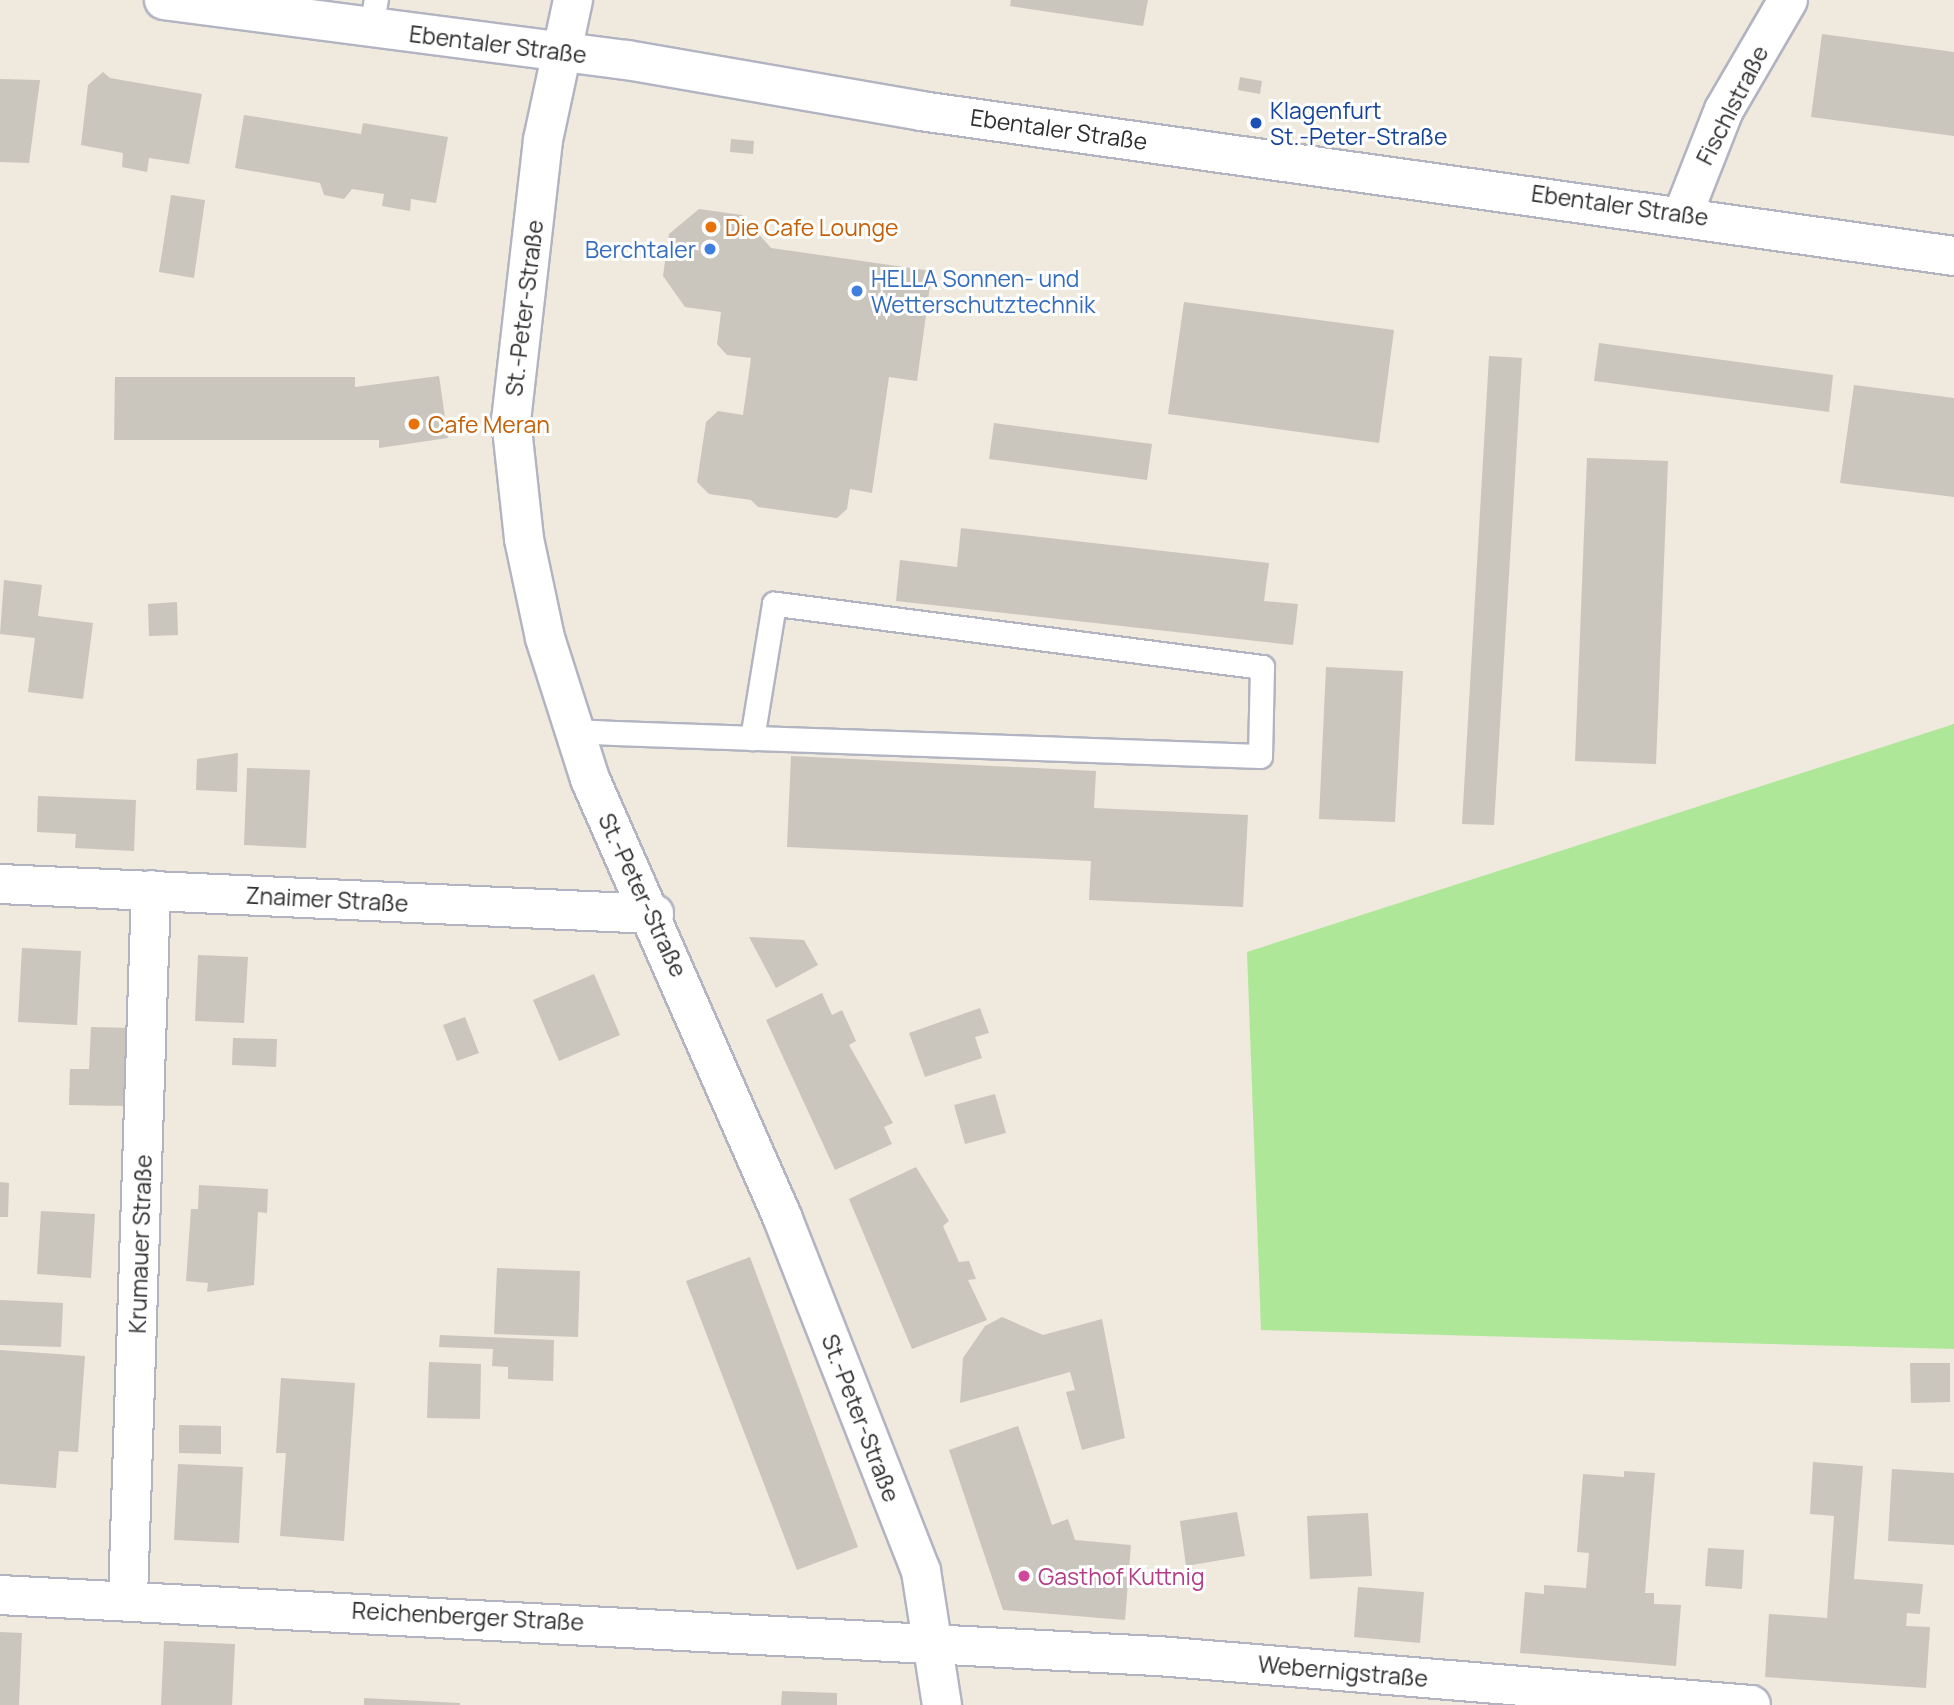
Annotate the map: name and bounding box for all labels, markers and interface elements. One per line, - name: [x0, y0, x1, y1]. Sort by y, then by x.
- street label: Ebentaler Straße: [408, 19, 588, 69]
- street label: Fischlstraße: [1690, 41, 1774, 169]
- place label: Klagenfurt St.-Peter-Straße: [1270, 96, 1447, 150]
- street label: Ebentaler Straße: [969, 103, 1149, 155]
- marker: Klagenfurt St.-Peter-Straße: [1248, 115, 1264, 131]
- street label: Ebentaler Straße: [1530, 179, 1710, 231]
- place label: Die Cafe Lounge: [725, 213, 899, 241]
- street label: St.-Peter-Straße: [499, 218, 549, 398]
- marker: Die Cafe Lounge: [703, 219, 719, 235]
- place label: Berchtaler: [585, 235, 696, 263]
- marker: Berchtaler: [702, 241, 718, 257]
- place label: HELLA Sonnen- und Wetterschutztechnik: [871, 264, 1095, 318]
- marker: HELLA Sonnen- und Wetterschutztechnik: [849, 283, 865, 299]
- place label: Cafe Meran: [428, 410, 550, 438]
- marker: Cafe Meran: [406, 416, 422, 432]
- street label: St.-Peter-Straße: [593, 809, 693, 981]
- street label: Znaimer Straße: [245, 881, 409, 917]
- street label: Krumauer Straße: [123, 1154, 157, 1334]
- street label: St.-Peter-Straße: [816, 1330, 906, 1506]
- place label: Gasthof Kuttnig: [1038, 1562, 1205, 1590]
- marker: Gasthof Kuttnig: [1016, 1568, 1032, 1584]
- street label: Reichenberger Straße: [351, 1596, 585, 1636]
- street label: Webernigstraße: [1257, 1650, 1429, 1692]

